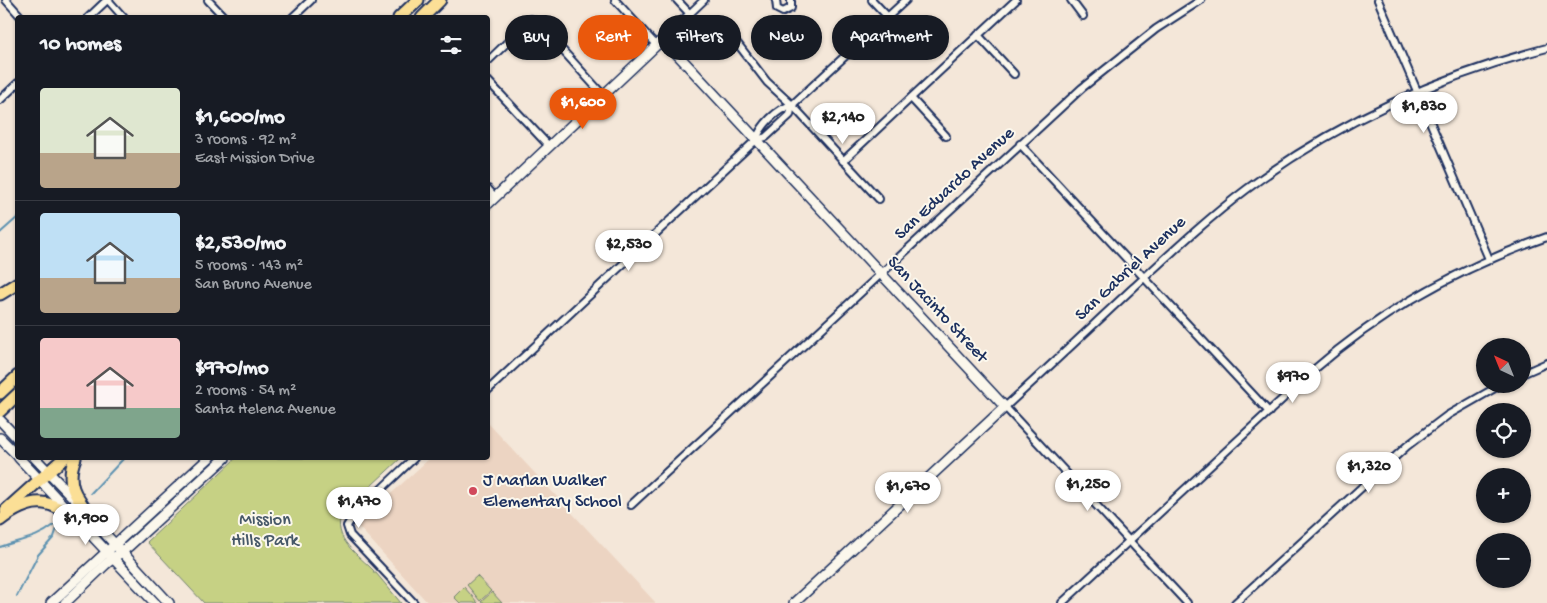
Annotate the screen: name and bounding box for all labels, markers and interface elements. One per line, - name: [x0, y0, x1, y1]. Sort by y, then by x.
- chip: Buy: [505, 15, 568, 60]
- chip: Rent: [578, 15, 648, 60]
- chip: Filters: [658, 15, 741, 60]
- chip: New: [751, 15, 822, 60]
- chip: Apartment: [832, 15, 949, 60]
- icon: filters: [437, 31, 465, 59]
- text: 10 homes: [40, 33, 121, 58]
- pin: $1,600: [542, 88, 624, 130]
- pin: $1,830: [1383, 92, 1465, 134]
- text: $1,600: [561, 94, 605, 113]
- text: $1,830: [1402, 98, 1446, 117]
- pin: $2,140: [802, 102, 884, 145]
- text: $1,600/mo: [195, 106, 285, 131]
- icon: home: [80, 108, 140, 168]
- text: $2,140: [821, 109, 865, 128]
- street label: San Eduardo Avenue: [891, 123, 1020, 245]
- text: 3 rooms · 92 m²: [195, 131, 297, 150]
- text: East Mission Drive: [195, 150, 314, 169]
- street label: San Gabriel Avenue: [1071, 212, 1191, 326]
- pin: $2,530: [588, 230, 670, 272]
- text: $2,530/mo: [195, 232, 286, 257]
- icon: home: [80, 233, 140, 293]
- text: $2,530: [606, 236, 652, 255]
- street label: San Jacinto Street: [882, 252, 993, 369]
- text: 5 rooms · 143 m²: [195, 257, 303, 276]
- text: San Bruno Avenue: [195, 276, 312, 295]
- north arrow: [1476, 338, 1531, 392]
- map controls: [1476, 338, 1531, 588]
- text: $970/mo: [195, 357, 269, 382]
- icon: home: [80, 358, 140, 418]
- pin: $970: [1263, 362, 1323, 404]
- text: $970: [1277, 368, 1309, 387]
- text: 2 rooms · 54 m²: [195, 382, 296, 401]
- text: Santa Helena Avenue: [195, 401, 336, 420]
- button: locate: [1476, 403, 1531, 458]
- pin: $1,320: [1328, 452, 1410, 494]
- text: $1,320: [1347, 458, 1391, 477]
- button: +: [1476, 468, 1531, 523]
- pin: $1,250: [1047, 470, 1129, 512]
- place label: J Marlan Walker Elementary School: [483, 471, 622, 513]
- pin: $1,670: [867, 472, 949, 514]
- text: $1,250: [1066, 476, 1110, 495]
- text: $1,670: [886, 478, 930, 497]
- marker: J Marlan Walker Elementary School: [467, 485, 479, 497]
- pin: $1,470: [318, 486, 400, 529]
- text: $1,470: [337, 493, 381, 512]
- pin: $1,900: [45, 504, 127, 546]
- text: $1,900: [64, 510, 108, 529]
- park label: Mission Hills Park: [231, 510, 301, 552]
- button: −: [1476, 533, 1531, 588]

